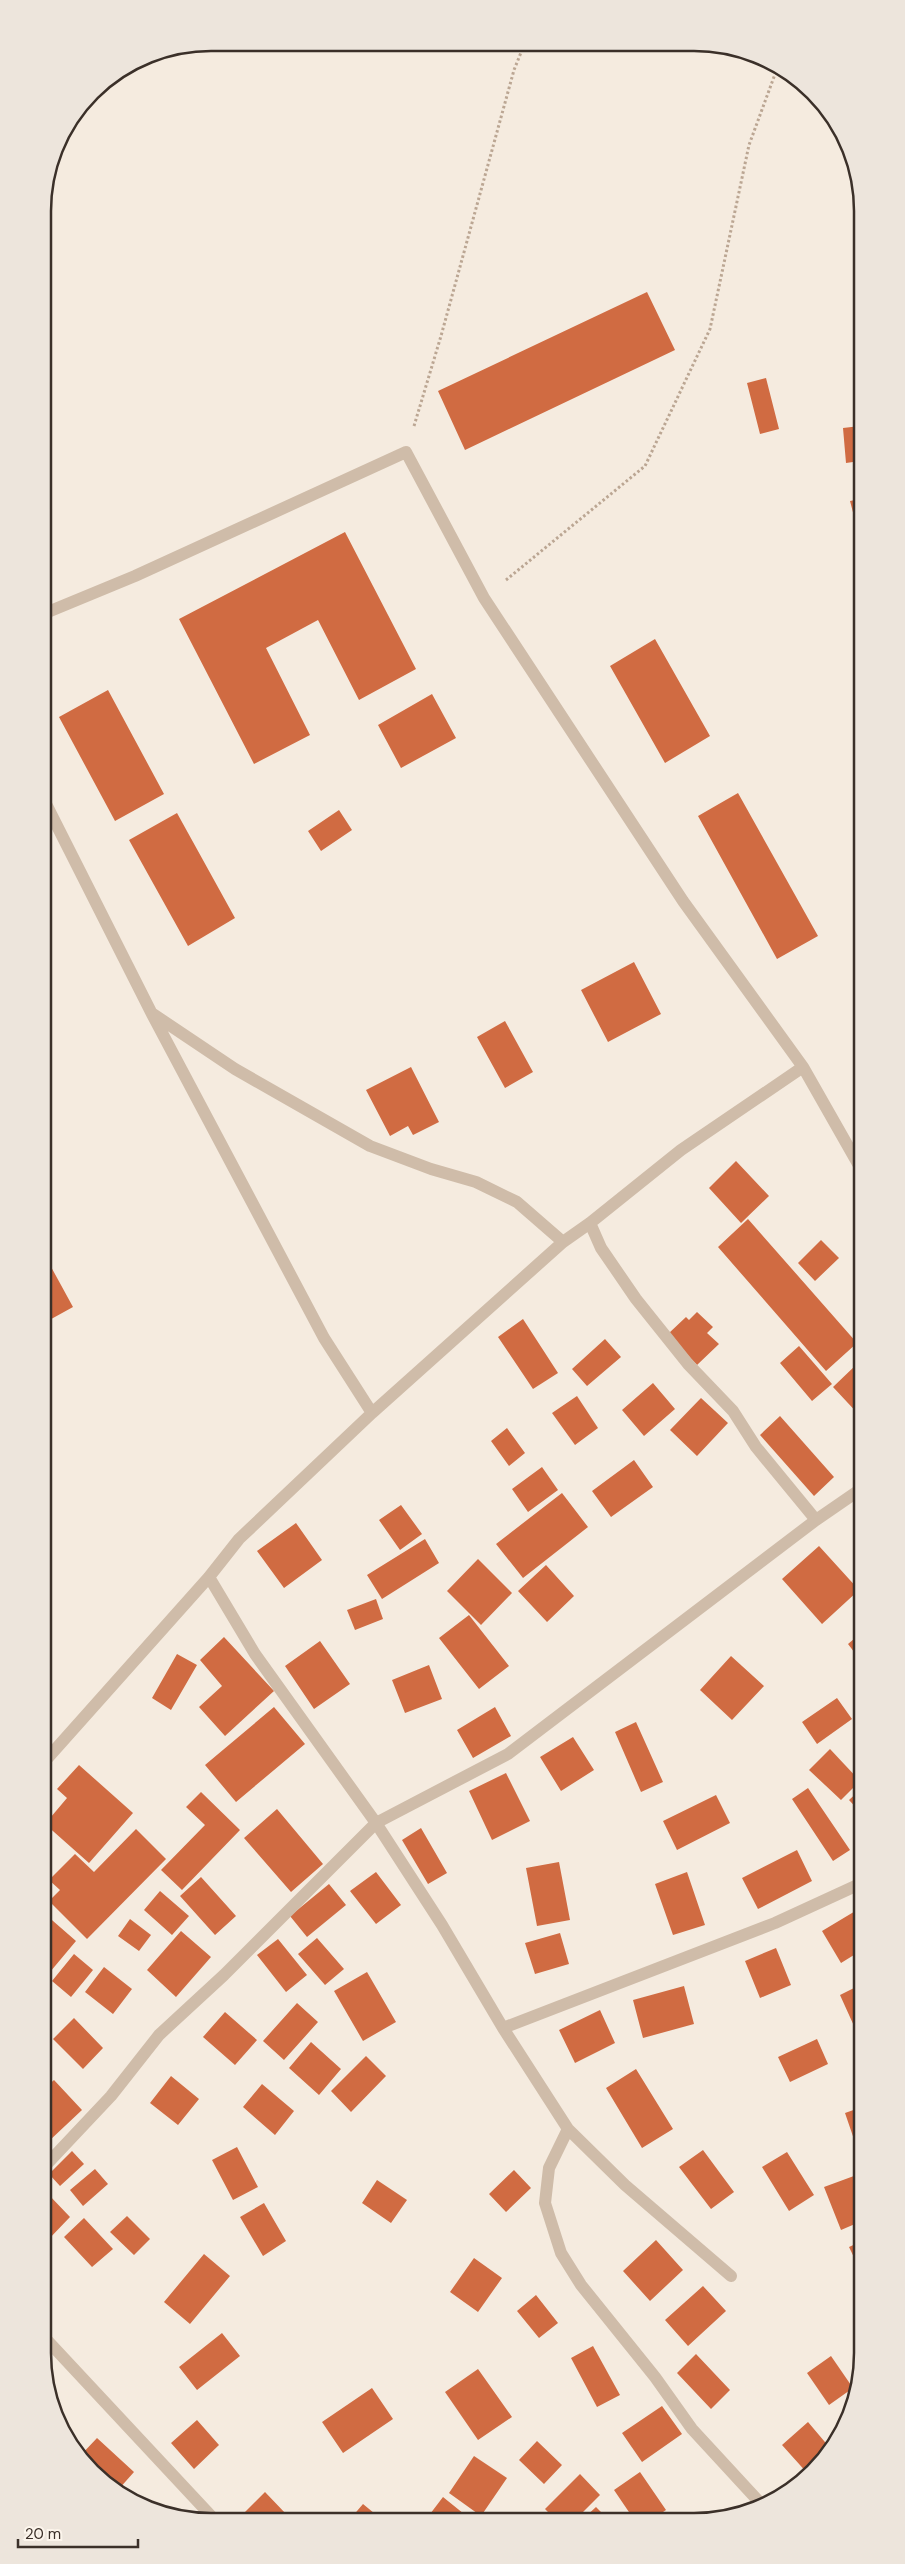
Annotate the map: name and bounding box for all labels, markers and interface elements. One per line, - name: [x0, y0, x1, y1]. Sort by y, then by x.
- scale bar: [18, 2516, 138, 2548]
- text: 20 m: [25, 2524, 61, 2544]

